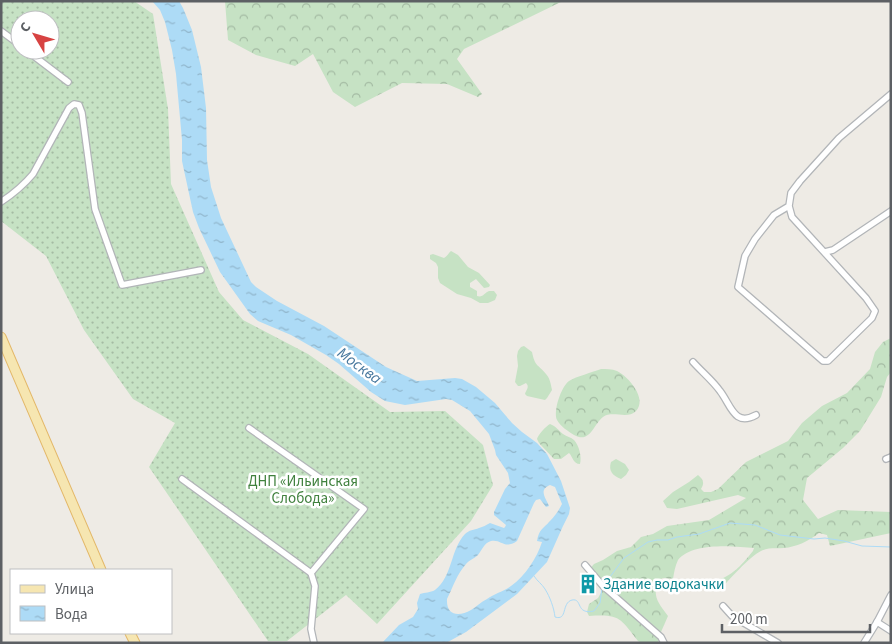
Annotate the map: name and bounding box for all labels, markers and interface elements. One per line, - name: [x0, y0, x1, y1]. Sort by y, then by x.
- north arrow: [10, 10, 60, 60]
- text: С: [15, 18, 36, 37]
- water label: Москва: [333, 342, 387, 390]
- park label: ДНП «Ильинская Слобода»: [248, 471, 358, 509]
- legend: [10, 569, 172, 634]
- building icon: Здание водокачки: [577, 573, 599, 595]
- place label: Здание водокачки: [603, 574, 725, 595]
- text: Улица: [55, 579, 94, 600]
- scale bar: [722, 602, 870, 634]
- text: Вода: [55, 604, 88, 625]
- text: 200 m: [730, 609, 768, 630]

